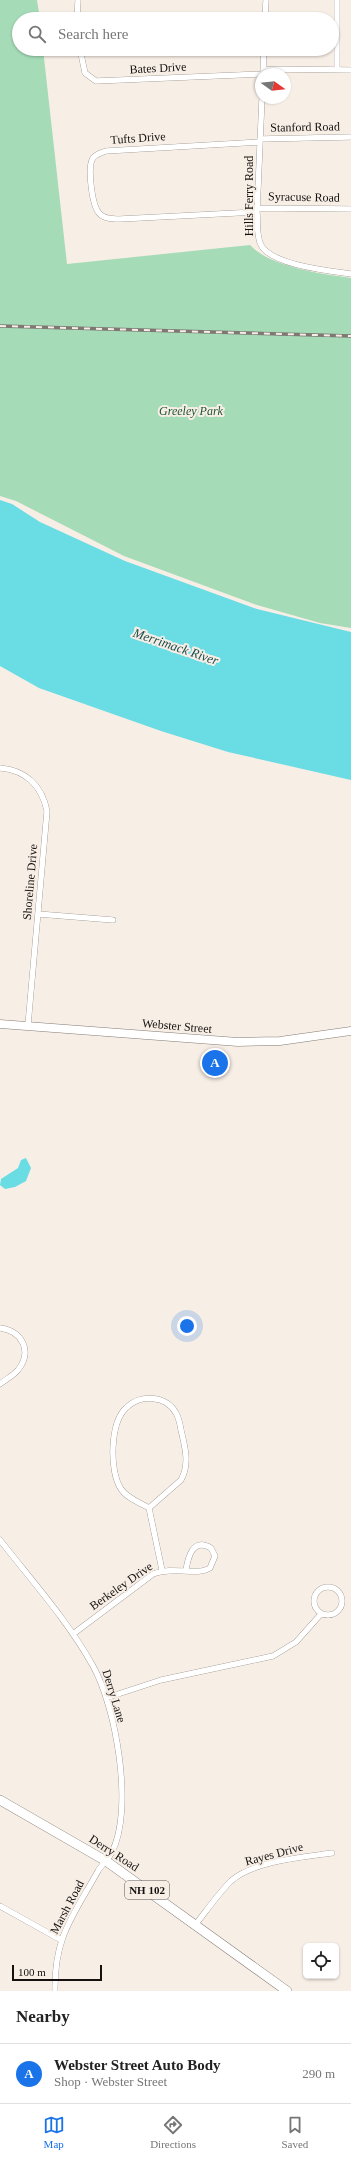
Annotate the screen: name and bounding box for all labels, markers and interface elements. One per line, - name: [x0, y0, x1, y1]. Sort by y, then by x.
- search box: [12, 12, 339, 56]
- icon: search: [26, 23, 48, 45]
- text: Search here: [58, 26, 128, 42]
- street label: Bates Drive: [129, 60, 187, 76]
- north arrow: [255, 68, 291, 104]
- street label: Stanford Road: [270, 119, 340, 135]
- street label: Tufts Drive: [110, 129, 166, 147]
- street label: Hills Ferry Road: [242, 156, 256, 236]
- street label: Syracuse Road: [268, 189, 340, 205]
- park label: Greeley Park: [159, 404, 224, 418]
- water label: Merrimack River: [130, 625, 221, 668]
- street label: Shoreline Drive: [20, 843, 40, 921]
- street label: Webster Street: [142, 1016, 213, 1036]
- pin: A: [202, 1048, 228, 1078]
- your location: [177, 1316, 197, 1336]
- street label: Berkeley Drive: [87, 1559, 155, 1613]
- street label: Derry Lane: [99, 1668, 129, 1724]
- street label: Derry Road: [87, 1832, 141, 1874]
- street label: Rayes Drive: [243, 1840, 305, 1868]
- street label: Marsh Road: [47, 1878, 87, 1936]
- road number: NH 102: [125, 1881, 169, 1899]
- map controls: [303, 1943, 339, 1979]
- button: locate: [303, 1943, 339, 1979]
- scale bar: [12, 1963, 102, 1982]
- text: 100 m: [18, 1966, 46, 1978]
- text: Nearby: [16, 2007, 70, 2026]
- text: Webster Street Auto Body: [54, 2057, 221, 2073]
- text: A: [24, 2066, 34, 2081]
- text: 290 m: [302, 2066, 335, 2081]
- text: Shop · Webster Street: [54, 2074, 167, 2089]
- tab: Map: [43, 2114, 65, 2150]
- tab: Directions: [150, 2114, 196, 2150]
- tab: Saved: [281, 2114, 308, 2150]

